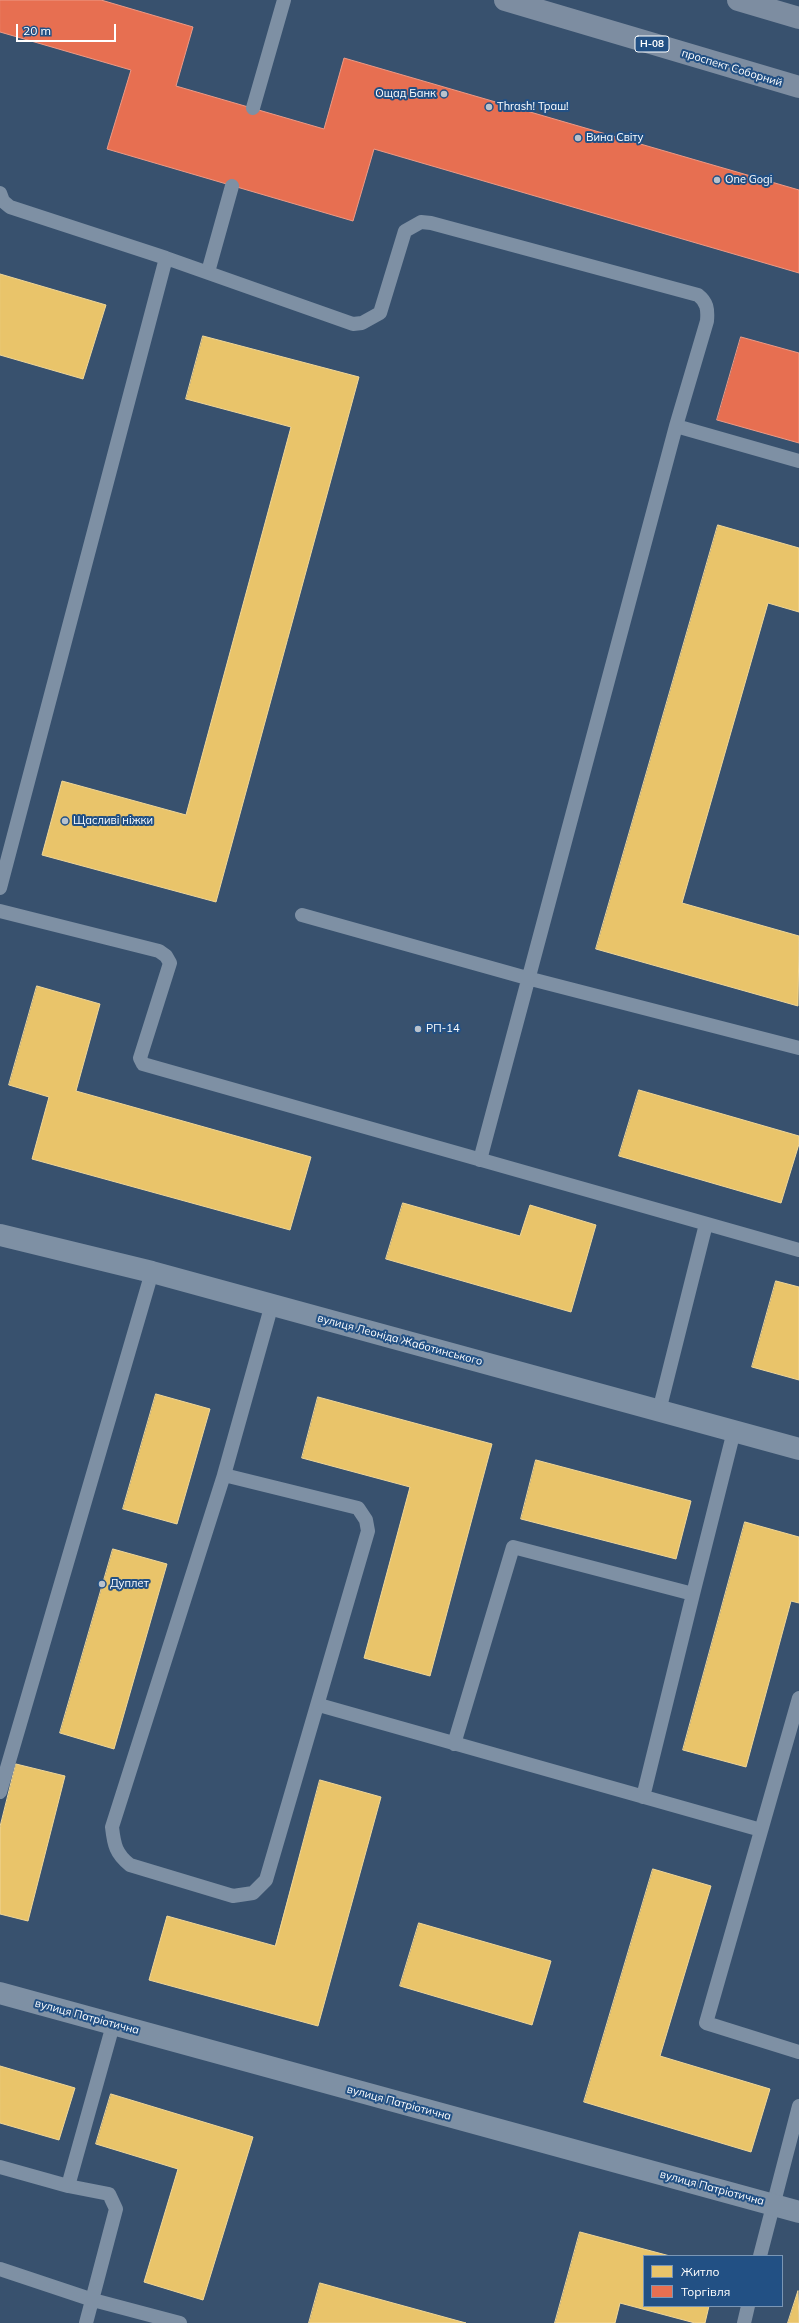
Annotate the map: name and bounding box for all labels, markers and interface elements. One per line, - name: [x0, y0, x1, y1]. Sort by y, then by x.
- scale bar: [18, 16, 118, 42]
- text: 20 m: [23, 23, 51, 38]
- road number: Н-08: [635, 36, 669, 52]
- street label: проспект Соборний: [680, 46, 784, 90]
- place label: Ощад Банк: [375, 87, 436, 101]
- marker: Ощад Банк: [439, 89, 449, 99]
- place label: Thrash! Траш!: [497, 100, 569, 114]
- marker: Thrash! Траш!: [484, 102, 494, 112]
- place label: Вина Світу: [586, 131, 644, 145]
- marker: Вина Світу: [573, 133, 583, 143]
- place label: One Gogi: [725, 173, 772, 187]
- marker: One Gogi: [712, 175, 722, 185]
- place label: Щасливі ніжки: [73, 814, 153, 828]
- marker: Щасливі ніжки: [60, 816, 70, 826]
- place label: РП-14: [426, 1022, 459, 1036]
- marker: РП-14: [413, 1024, 423, 1034]
- street label: вулиця Леоніда Жаботинського: [316, 1312, 484, 1368]
- place label: Дуплет: [110, 1577, 149, 1591]
- marker: Дуплет: [97, 1579, 107, 1589]
- street label: вулиця Патріотична: [33, 1997, 141, 2037]
- street label: вулиця Патріотична: [345, 2083, 453, 2123]
- street label: вулиця Патріотична: [658, 2168, 766, 2208]
- legend: [643, 2255, 783, 2307]
- text: Житло: [681, 2264, 720, 2279]
- text: Торгівля: [681, 2284, 730, 2299]

